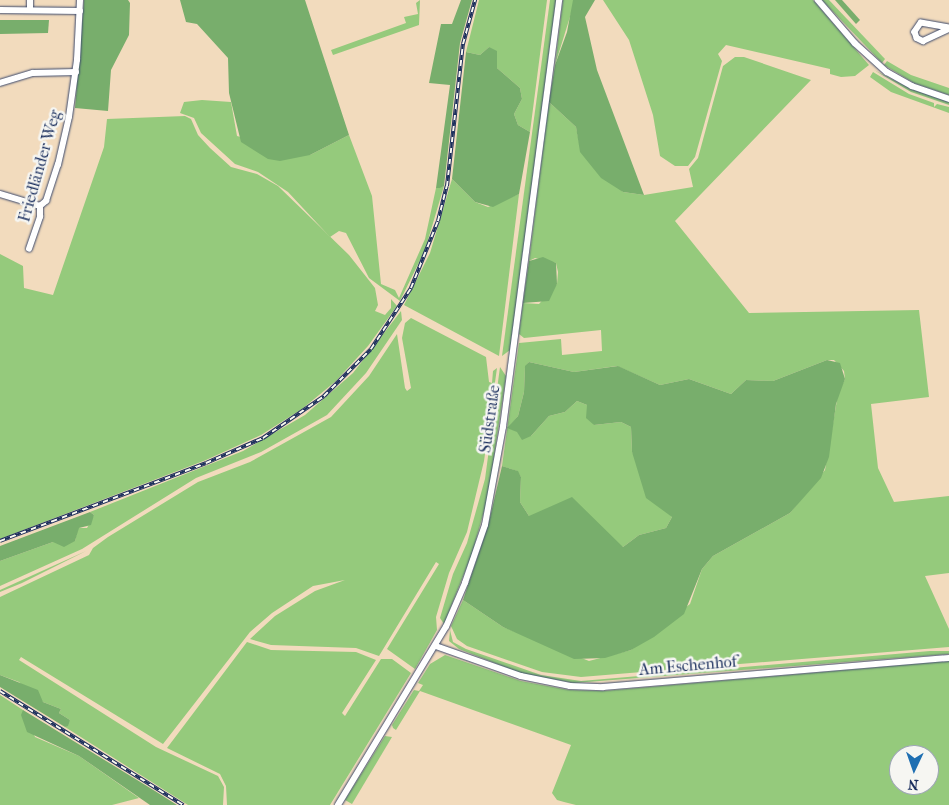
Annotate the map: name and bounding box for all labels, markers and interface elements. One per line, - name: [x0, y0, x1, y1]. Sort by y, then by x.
- street label: Friedländer Weg: [15, 108, 65, 224]
- street label: Südstraße: [476, 384, 504, 454]
- street label: Am Eschenhof: [638, 652, 738, 680]
- north arrow: [889, 745, 939, 795]
- text: N: [907, 776, 919, 793]

